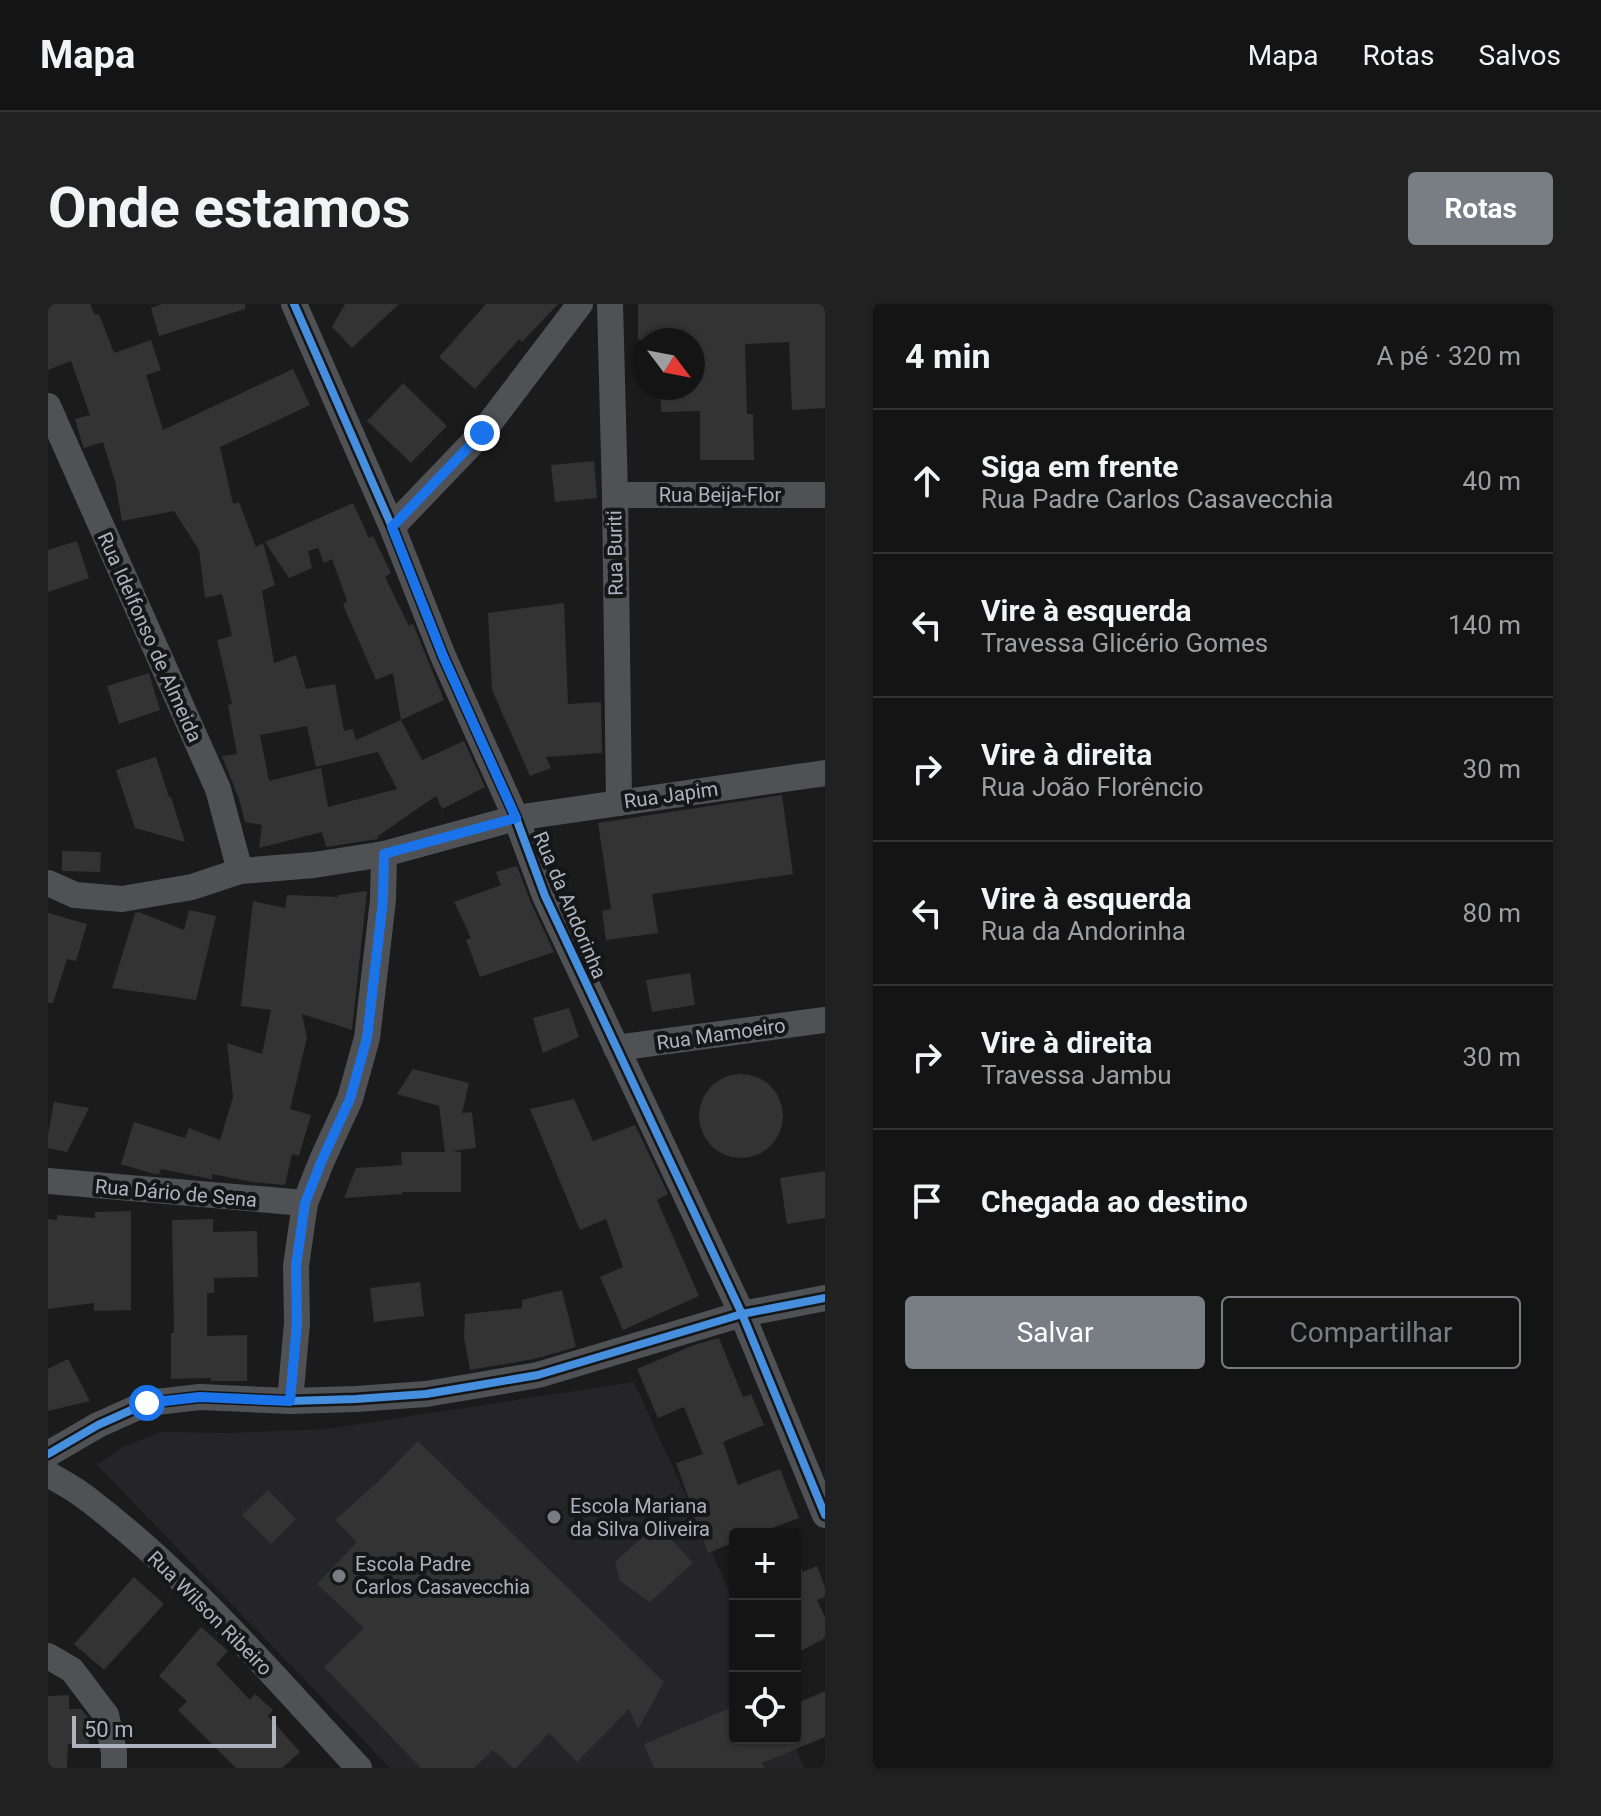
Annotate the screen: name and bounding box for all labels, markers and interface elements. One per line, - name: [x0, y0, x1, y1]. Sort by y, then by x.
- text: Mapa: [40, 33, 135, 77]
- text: Mapa: [1248, 39, 1318, 72]
- text: Rotas: [1362, 39, 1435, 72]
- text: Salvos: [1479, 39, 1561, 72]
- button: Rotas: [1408, 172, 1553, 245]
- text: Onde estamos: [48, 175, 411, 241]
- north arrow: [633, 328, 705, 400]
- text: 4 min: [905, 336, 990, 376]
- text: A pé · 320 m: [1376, 341, 1521, 371]
- route end: [464, 415, 500, 451]
- text: Siga em frente: [981, 449, 1179, 484]
- icon: ahead: [905, 459, 949, 503]
- text: 40 m: [1463, 466, 1521, 496]
- street label: Rua Beija-Flor: [659, 483, 781, 507]
- text: Rua Padre Carlos Casavecchia: [981, 484, 1333, 514]
- street label: Rua Buriti: [602, 510, 628, 596]
- street label: Rua Idelfonso de Almeida: [93, 528, 207, 746]
- text: Vire à esquerda: [981, 593, 1192, 628]
- icon: left: [905, 603, 949, 647]
- text: 140 m: [1448, 610, 1521, 640]
- text: Travessa Glicério Gomes: [981, 628, 1268, 658]
- text: Vire à direita: [981, 737, 1152, 772]
- icon: right: [905, 747, 949, 791]
- text: 30 m: [1463, 754, 1521, 784]
- text: Rua João Florêncio: [981, 772, 1204, 802]
- street label: Rua Japim: [622, 777, 720, 813]
- street label: Rua da Andorinha: [528, 828, 612, 982]
- text: Vire à esquerda: [981, 881, 1192, 916]
- icon: left: [905, 891, 949, 935]
- text: 80 m: [1463, 898, 1521, 928]
- text: Rua da Andorinha: [981, 916, 1186, 946]
- street label: Rua Mamoeiro: [655, 1013, 787, 1055]
- text: Vire à direita: [981, 1025, 1152, 1060]
- icon: right: [905, 1035, 949, 1079]
- text: 30 m: [1463, 1042, 1521, 1072]
- text: Travessa Jambu: [981, 1060, 1172, 1090]
- street label: Rua Dário de Sena: [94, 1174, 258, 1212]
- icon: arrive: [905, 1179, 949, 1223]
- text: Chegada ao destino: [981, 1184, 1248, 1219]
- button: Salvar: [905, 1296, 1205, 1369]
- button: Compartilhar: [1221, 1296, 1521, 1369]
- route start: [129, 1385, 165, 1421]
- place label: Escola Mariana da Silva Oliveira: [570, 1494, 710, 1541]
- marker: Escola Mariana da Silva Oliveira: [545, 1508, 563, 1526]
- map controls: [729, 1528, 801, 1744]
- button: +: [729, 1528, 801, 1600]
- street label: Rua Wilson Ribeiro: [143, 1546, 277, 1680]
- place label: Escola Padre Carlos Casavecchia: [355, 1552, 530, 1599]
- marker: Escola Padre Carlos Casavecchia: [330, 1567, 348, 1585]
- button: −: [729, 1600, 801, 1672]
- button: locate: [729, 1672, 801, 1744]
- scale bar: [72, 1712, 276, 1748]
- text: 50 m: [84, 1717, 133, 1742]

